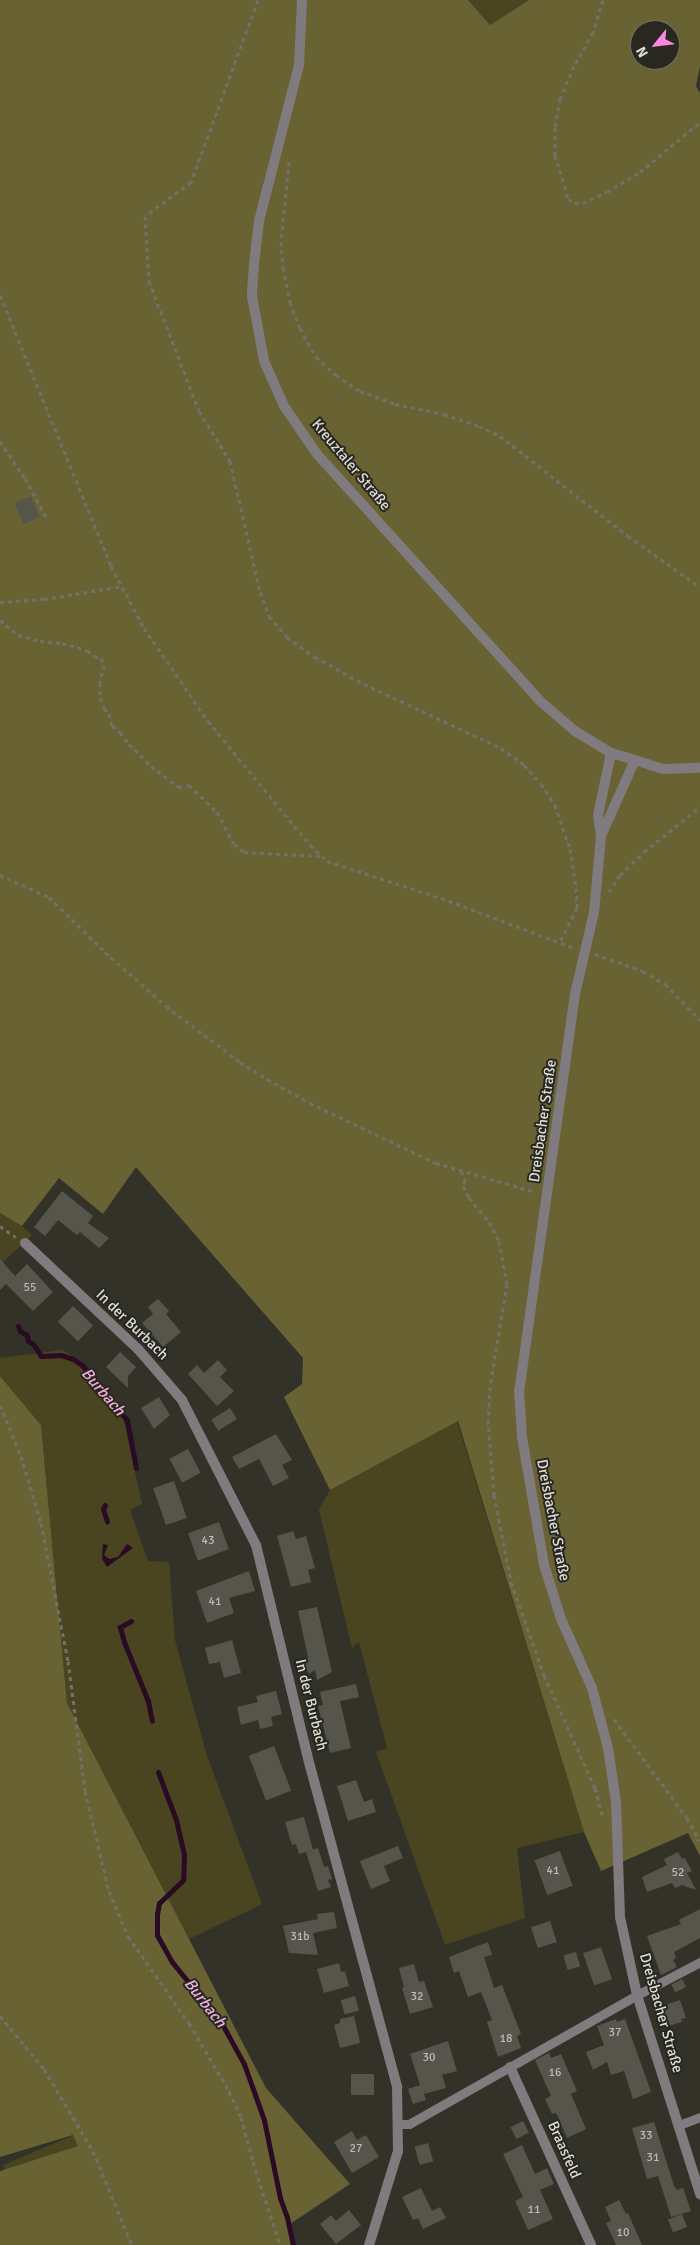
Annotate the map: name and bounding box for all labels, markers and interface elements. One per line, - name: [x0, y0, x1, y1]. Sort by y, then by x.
- north arrow: [630, 20, 680, 70]
- text: N: [633, 44, 652, 60]
- street label: Kreuztaler Straße: [308, 416, 394, 514]
- street label: Dreisbacher Straße: [525, 1059, 561, 1183]
- house number: 55: [24, 1281, 36, 1295]
- street label: In der Burbach: [92, 1286, 172, 1364]
- water label: Burbach: [77, 1364, 129, 1420]
- street label: Dreisbacher Straße: [532, 1458, 574, 1582]
- house number: 43: [202, 1534, 214, 1548]
- house number: 41: [209, 1595, 221, 1609]
- street label: In der Burbach: [291, 1657, 331, 1753]
- house number: 41: [547, 1864, 559, 1878]
- house number: 52: [672, 1866, 684, 1880]
- house number: 31b: [290, 1930, 310, 1944]
- street label: Dreisbacher Straße: [635, 1951, 687, 2075]
- water label: Burbach: [180, 1975, 230, 2031]
- house number: 32: [411, 1990, 423, 2004]
- house number: 37: [609, 2026, 621, 2040]
- house number: 18: [500, 2032, 512, 2046]
- house number: 30: [423, 2051, 435, 2065]
- house number: 16: [549, 2066, 561, 2080]
- street label: Braasfeld: [543, 2119, 585, 2181]
- house number: 33: [640, 2129, 652, 2143]
- house number: 27: [350, 2142, 362, 2156]
- house number: 31: [647, 2151, 659, 2165]
- house number: 11: [528, 2203, 540, 2217]
- house number: 10: [617, 2226, 629, 2240]

